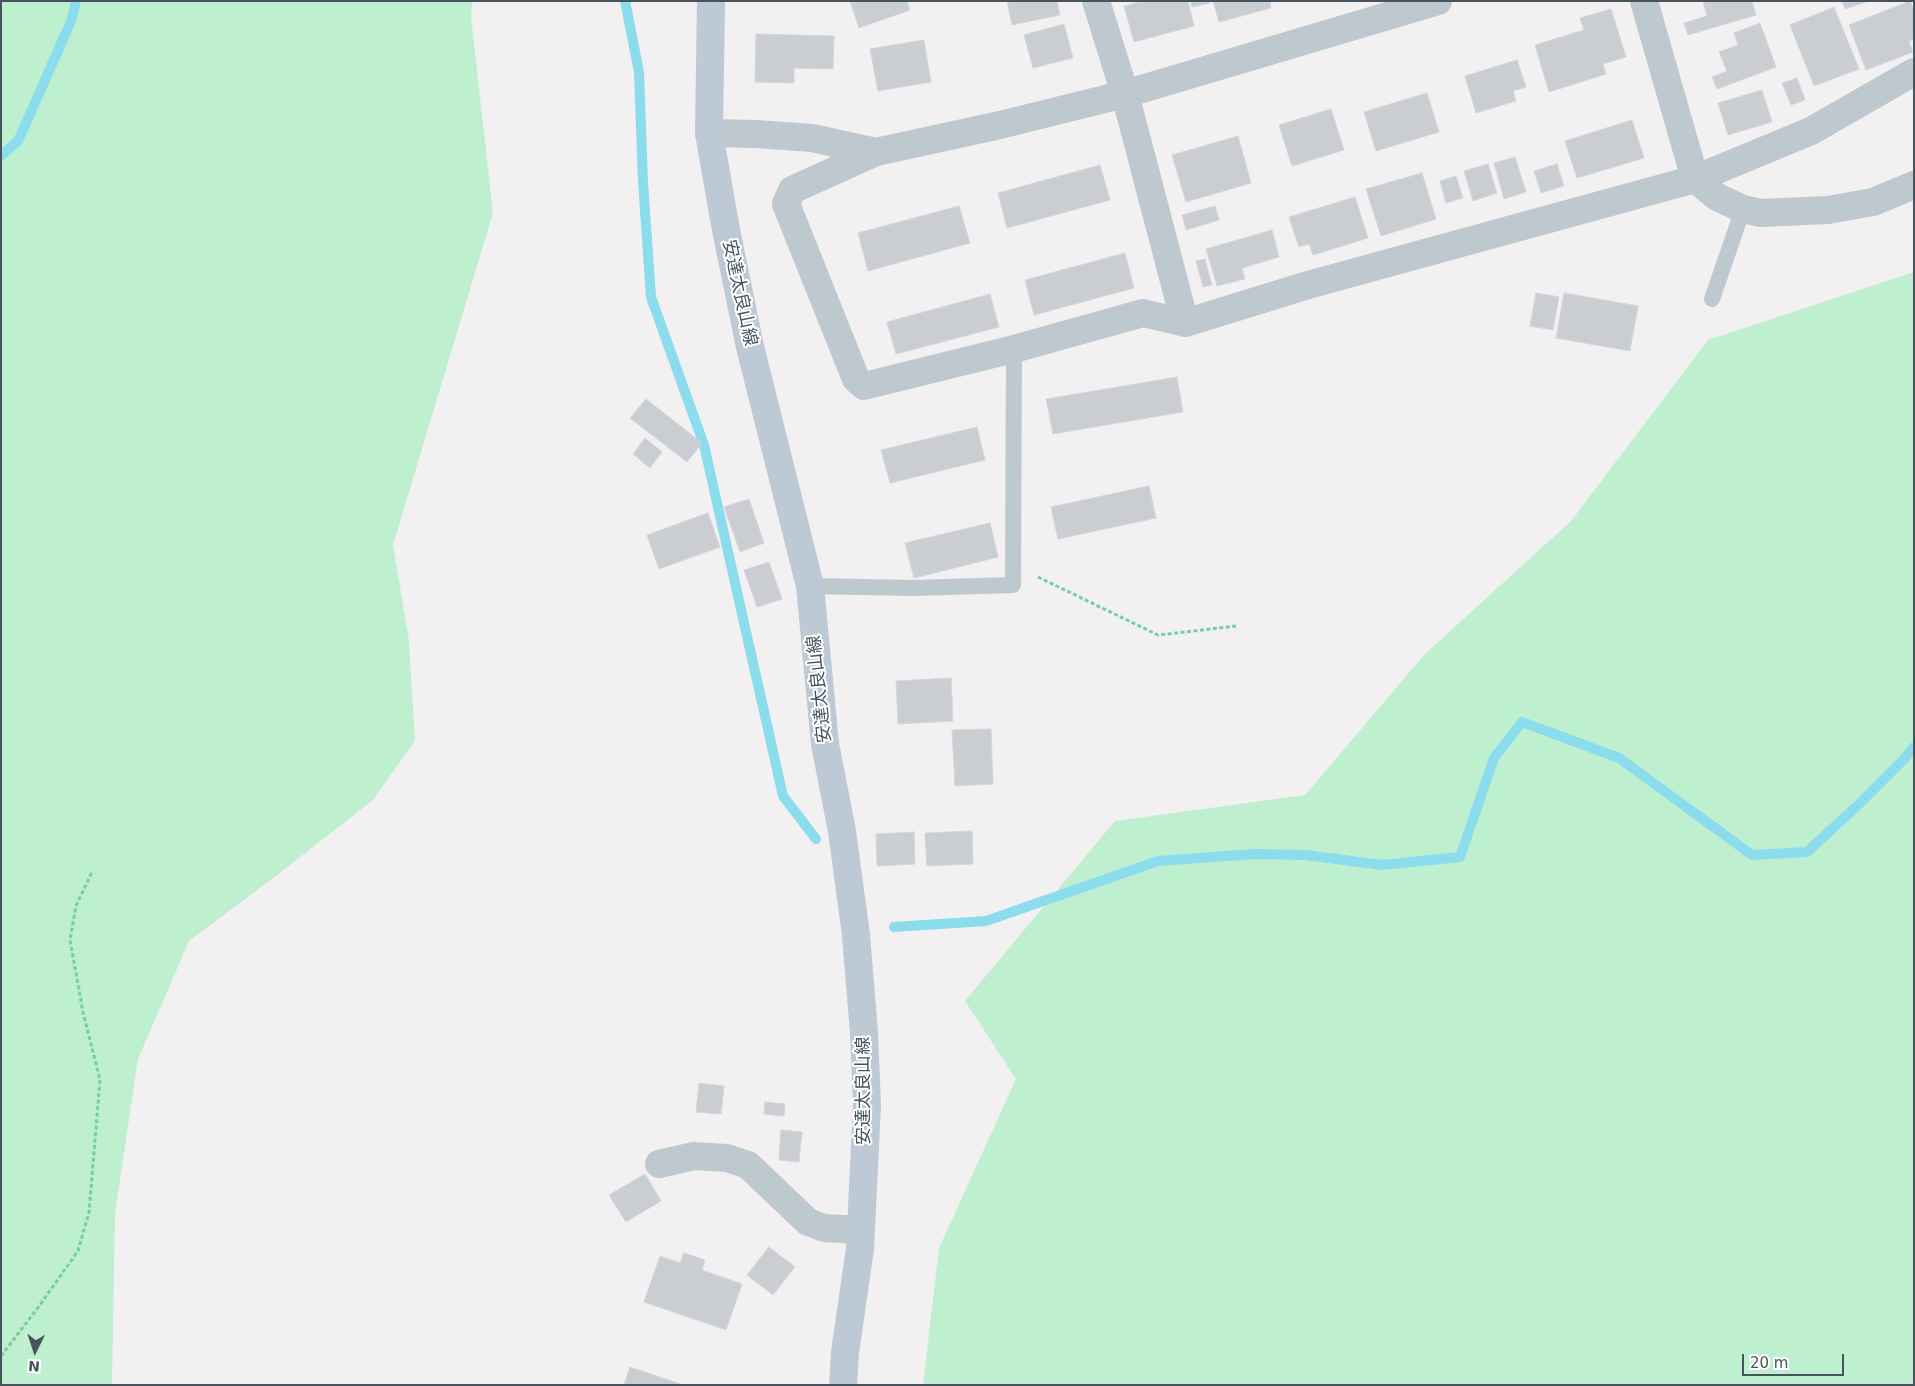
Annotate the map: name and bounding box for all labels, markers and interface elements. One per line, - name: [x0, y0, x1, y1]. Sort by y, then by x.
- street label: 安達太良山線: [717, 238, 761, 348]
- street label: 安達太良山線: [804, 634, 836, 744]
- street label: 安達太良山線: [853, 1037, 875, 1145]
- north arrow: [10, 1326, 60, 1376]
- scale bar: [1745, 1344, 1848, 1376]
- text: 20 m: [1750, 1354, 1788, 1372]
- text: N: [28, 1358, 40, 1374]

